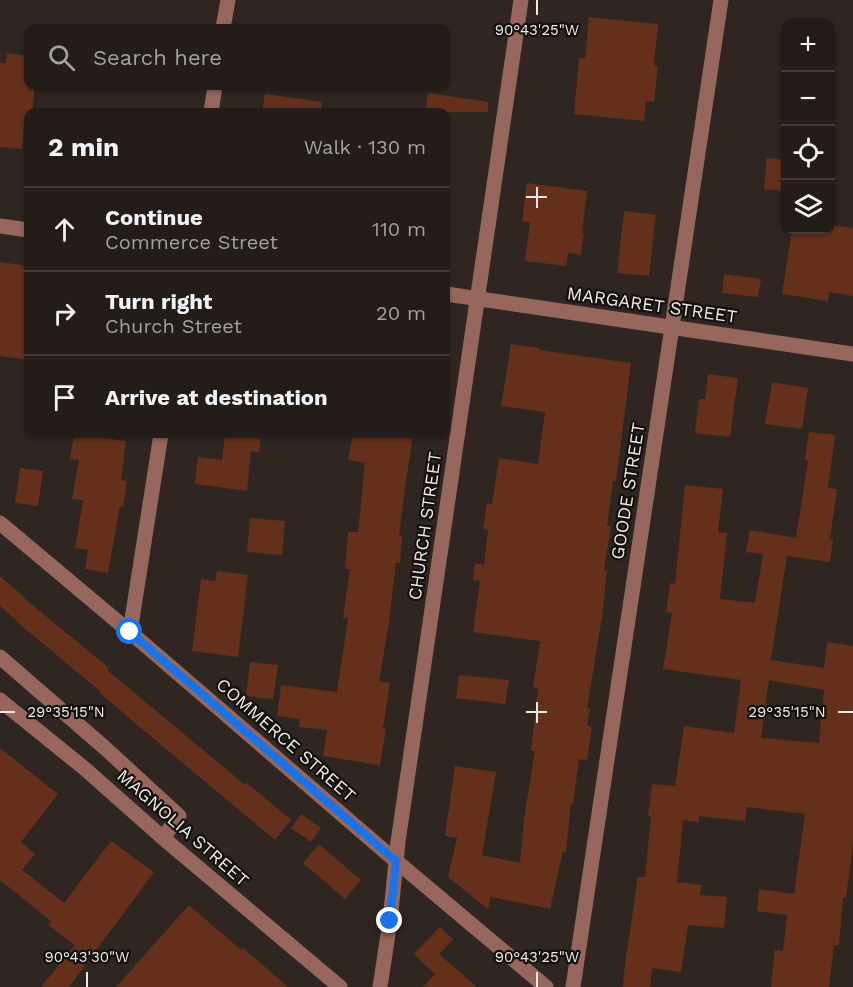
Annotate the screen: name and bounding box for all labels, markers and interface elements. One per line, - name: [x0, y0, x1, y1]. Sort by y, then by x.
- map controls: [781, 18, 835, 234]
- button: +: [781, 18, 835, 72]
- text: 90°43'25"W: [495, 21, 579, 39]
- search box: [24, 24, 450, 90]
- icon: search: [45, 41, 78, 74]
- text: Search here: [93, 45, 222, 70]
- button: −: [781, 72, 835, 126]
- button: locate: [781, 126, 835, 180]
- text: 2 min: [48, 132, 119, 162]
- text: Walk · 130 m: [304, 135, 426, 159]
- button: layers: [781, 180, 835, 234]
- text: Continue: [105, 205, 203, 230]
- icon: ahead: [48, 213, 81, 246]
- text: 110 m: [372, 217, 426, 241]
- text: Commerce Street: [105, 230, 278, 254]
- street label: MARGARET STREET: [566, 282, 739, 327]
- text: Turn right: [105, 289, 212, 314]
- icon: right: [48, 297, 81, 330]
- text: 20 m: [376, 301, 426, 325]
- text: Church Street: [105, 314, 242, 338]
- icon: arrive: [48, 381, 81, 414]
- text: Arrive at destination: [105, 385, 328, 410]
- street label: GOODE STREET: [606, 421, 649, 561]
- street label: CHURCH STREET: [404, 450, 445, 601]
- route start: [116, 618, 142, 644]
- street label: COMMERCE STREET: [212, 673, 360, 806]
- text: 29°35'15"N: [27, 703, 105, 721]
- text: 29°35'15"N: [748, 703, 826, 721]
- street label: MAGNOLIA STREET: [113, 765, 254, 891]
- route end: [376, 907, 402, 933]
- text: 90°43'30"W: [44, 948, 130, 966]
- text: 90°43'25"W: [495, 948, 579, 966]

